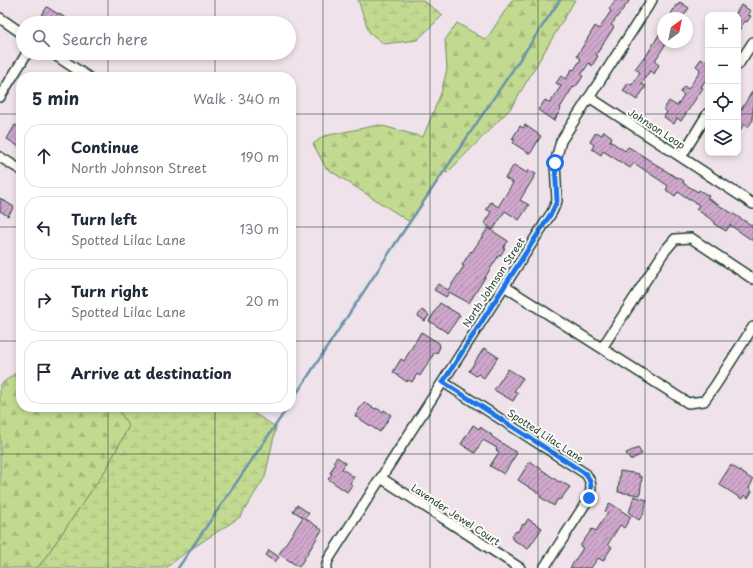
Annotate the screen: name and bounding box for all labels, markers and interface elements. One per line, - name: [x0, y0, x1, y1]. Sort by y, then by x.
- north arrow: [657, 12, 693, 48]
- map controls: [705, 12, 741, 156]
- button: +: [705, 12, 741, 48]
- search box: [16, 16, 296, 60]
- icon: search: [30, 27, 52, 49]
- text: Search here: [62, 27, 148, 50]
- button: −: [705, 48, 741, 84]
- button: locate: [705, 84, 741, 120]
- text: 5 min: [32, 85, 79, 111]
- text: Walk · 340 m: [193, 89, 280, 108]
- street label: Johnson Loop: [625, 104, 689, 152]
- button: layers: [705, 120, 741, 156]
- text: Continue: [71, 135, 139, 158]
- icon: ahead: [33, 145, 55, 167]
- text: 190 m: [240, 147, 279, 166]
- route start: [546, 154, 564, 172]
- text: North Johnson Street: [71, 158, 207, 177]
- text: Turn left: [71, 207, 137, 230]
- icon: left: [33, 217, 55, 239]
- text: 130 m: [240, 219, 279, 238]
- text: Spotted Lilac Lane: [71, 230, 186, 249]
- street label: North Johnson Street: [458, 234, 528, 330]
- text: Turn right: [71, 279, 148, 302]
- icon: right: [33, 289, 55, 311]
- text: 20 m: [245, 291, 279, 310]
- text: Spotted Lilac Lane: [71, 302, 186, 321]
- icon: arrive: [33, 361, 55, 383]
- text: Arrive at destination: [71, 361, 232, 384]
- street label: Spotted Lilac Lane: [505, 405, 587, 465]
- street label: Lavender Jewel Court: [409, 480, 503, 548]
- route end: [580, 489, 598, 507]

